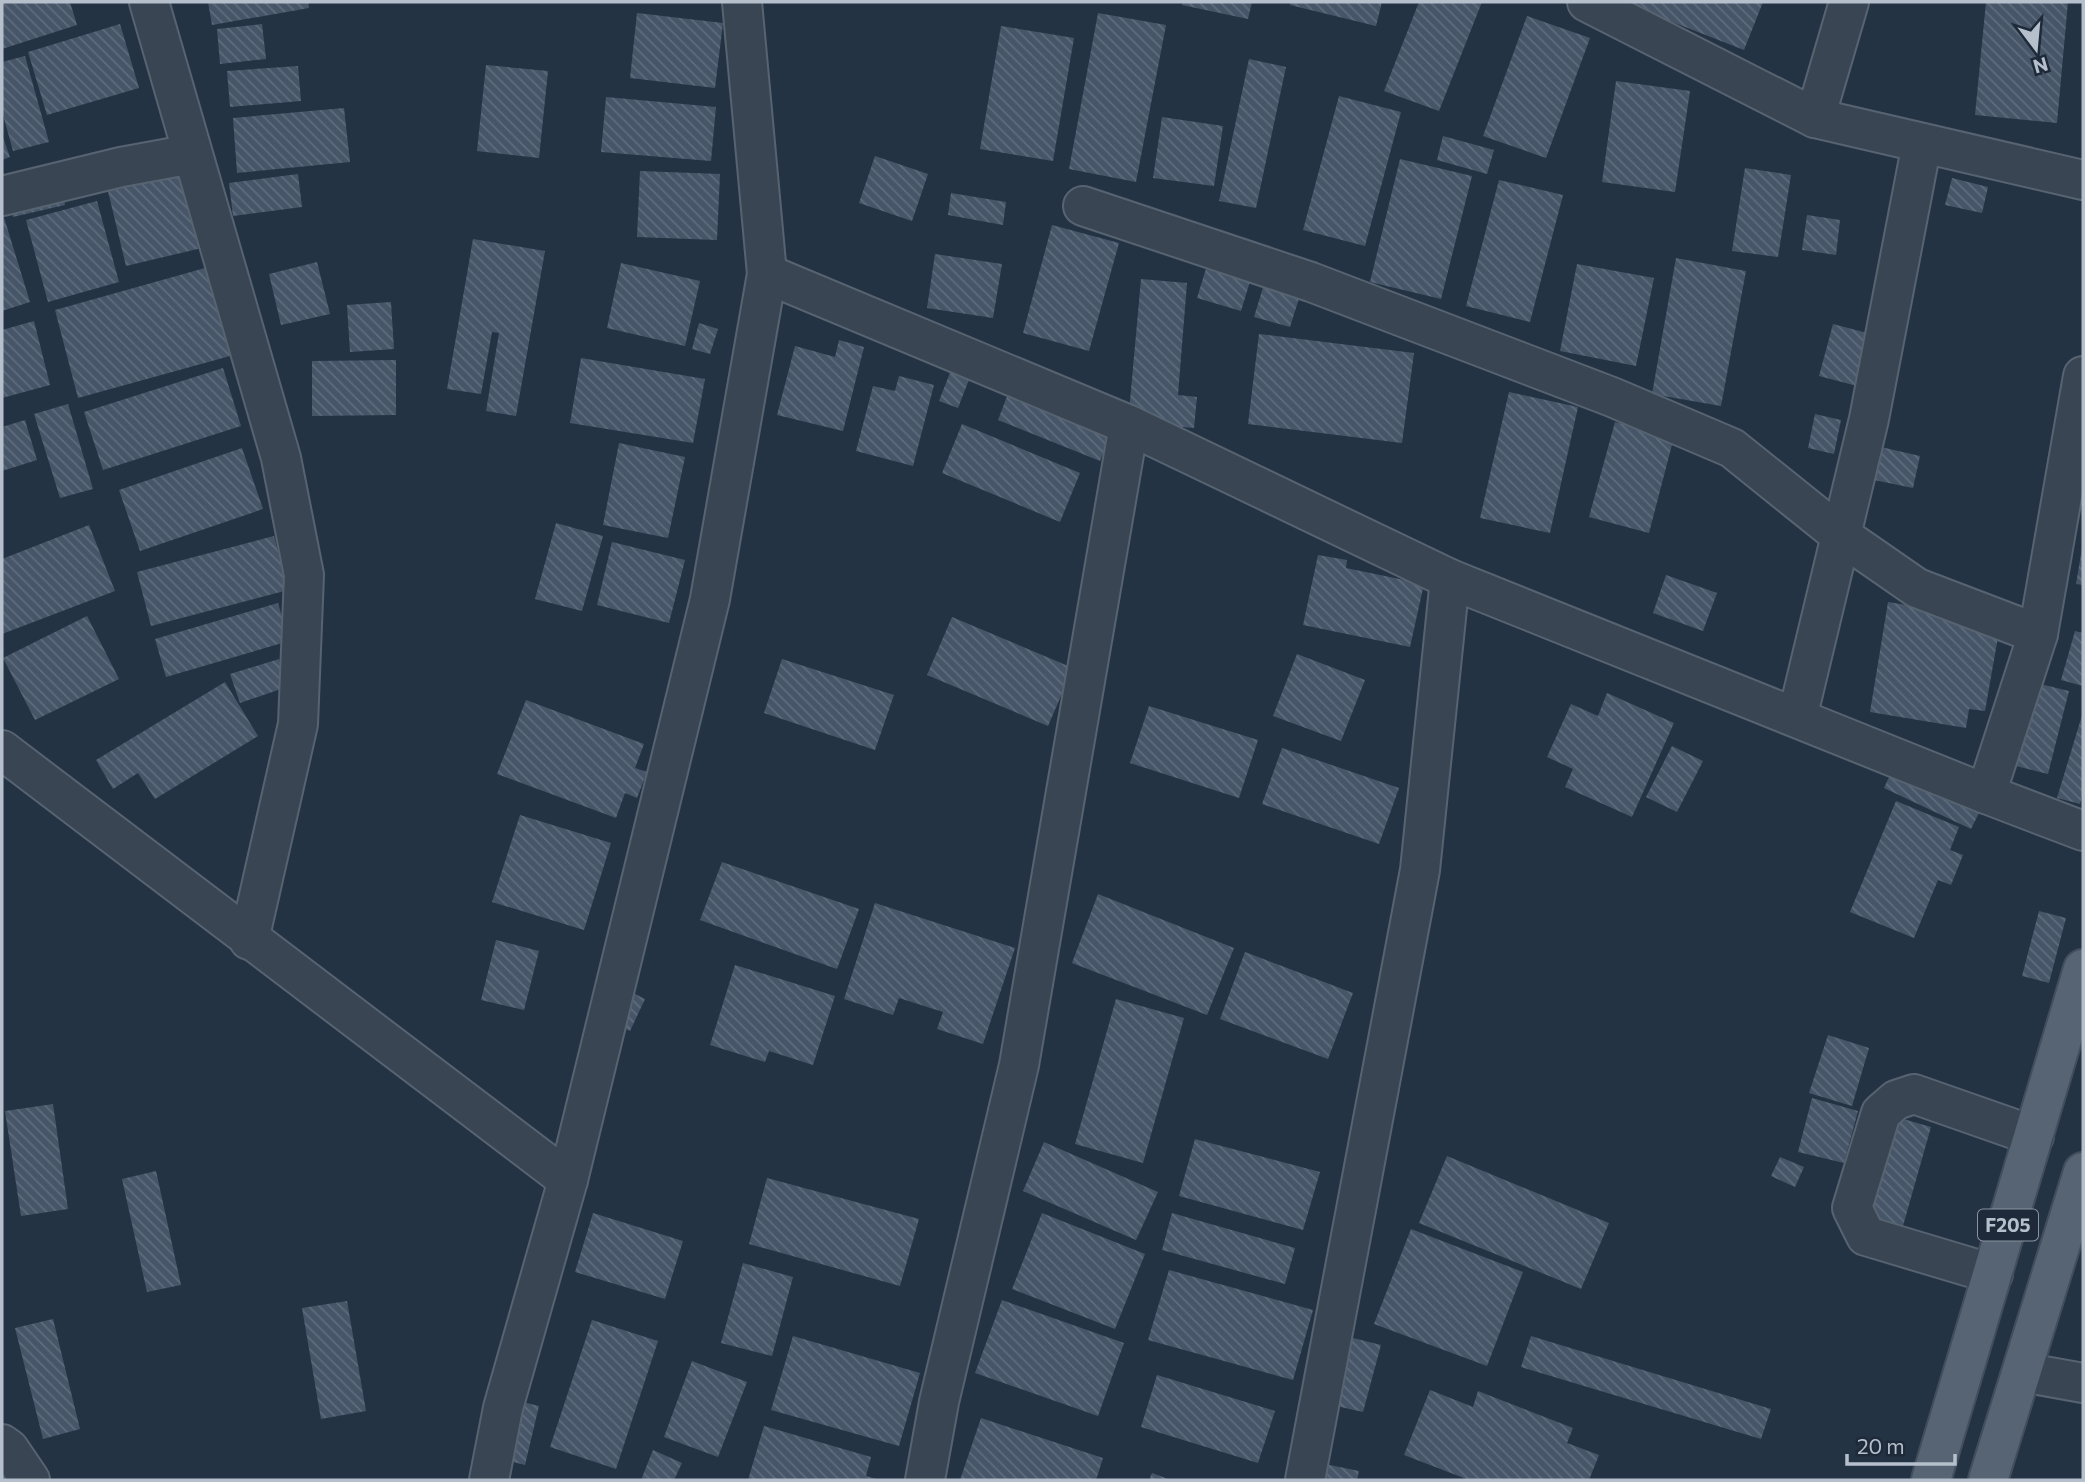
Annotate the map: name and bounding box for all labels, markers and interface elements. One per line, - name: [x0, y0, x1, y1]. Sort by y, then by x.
- north arrow: [2001, 14, 2071, 84]
- text: N: [2031, 53, 2051, 79]
- road number: F205: [1978, 1210, 2038, 1240]
- scale bar: [1847, 1422, 1955, 1466]
- text: 20 m: [1857, 1433, 1905, 1458]

